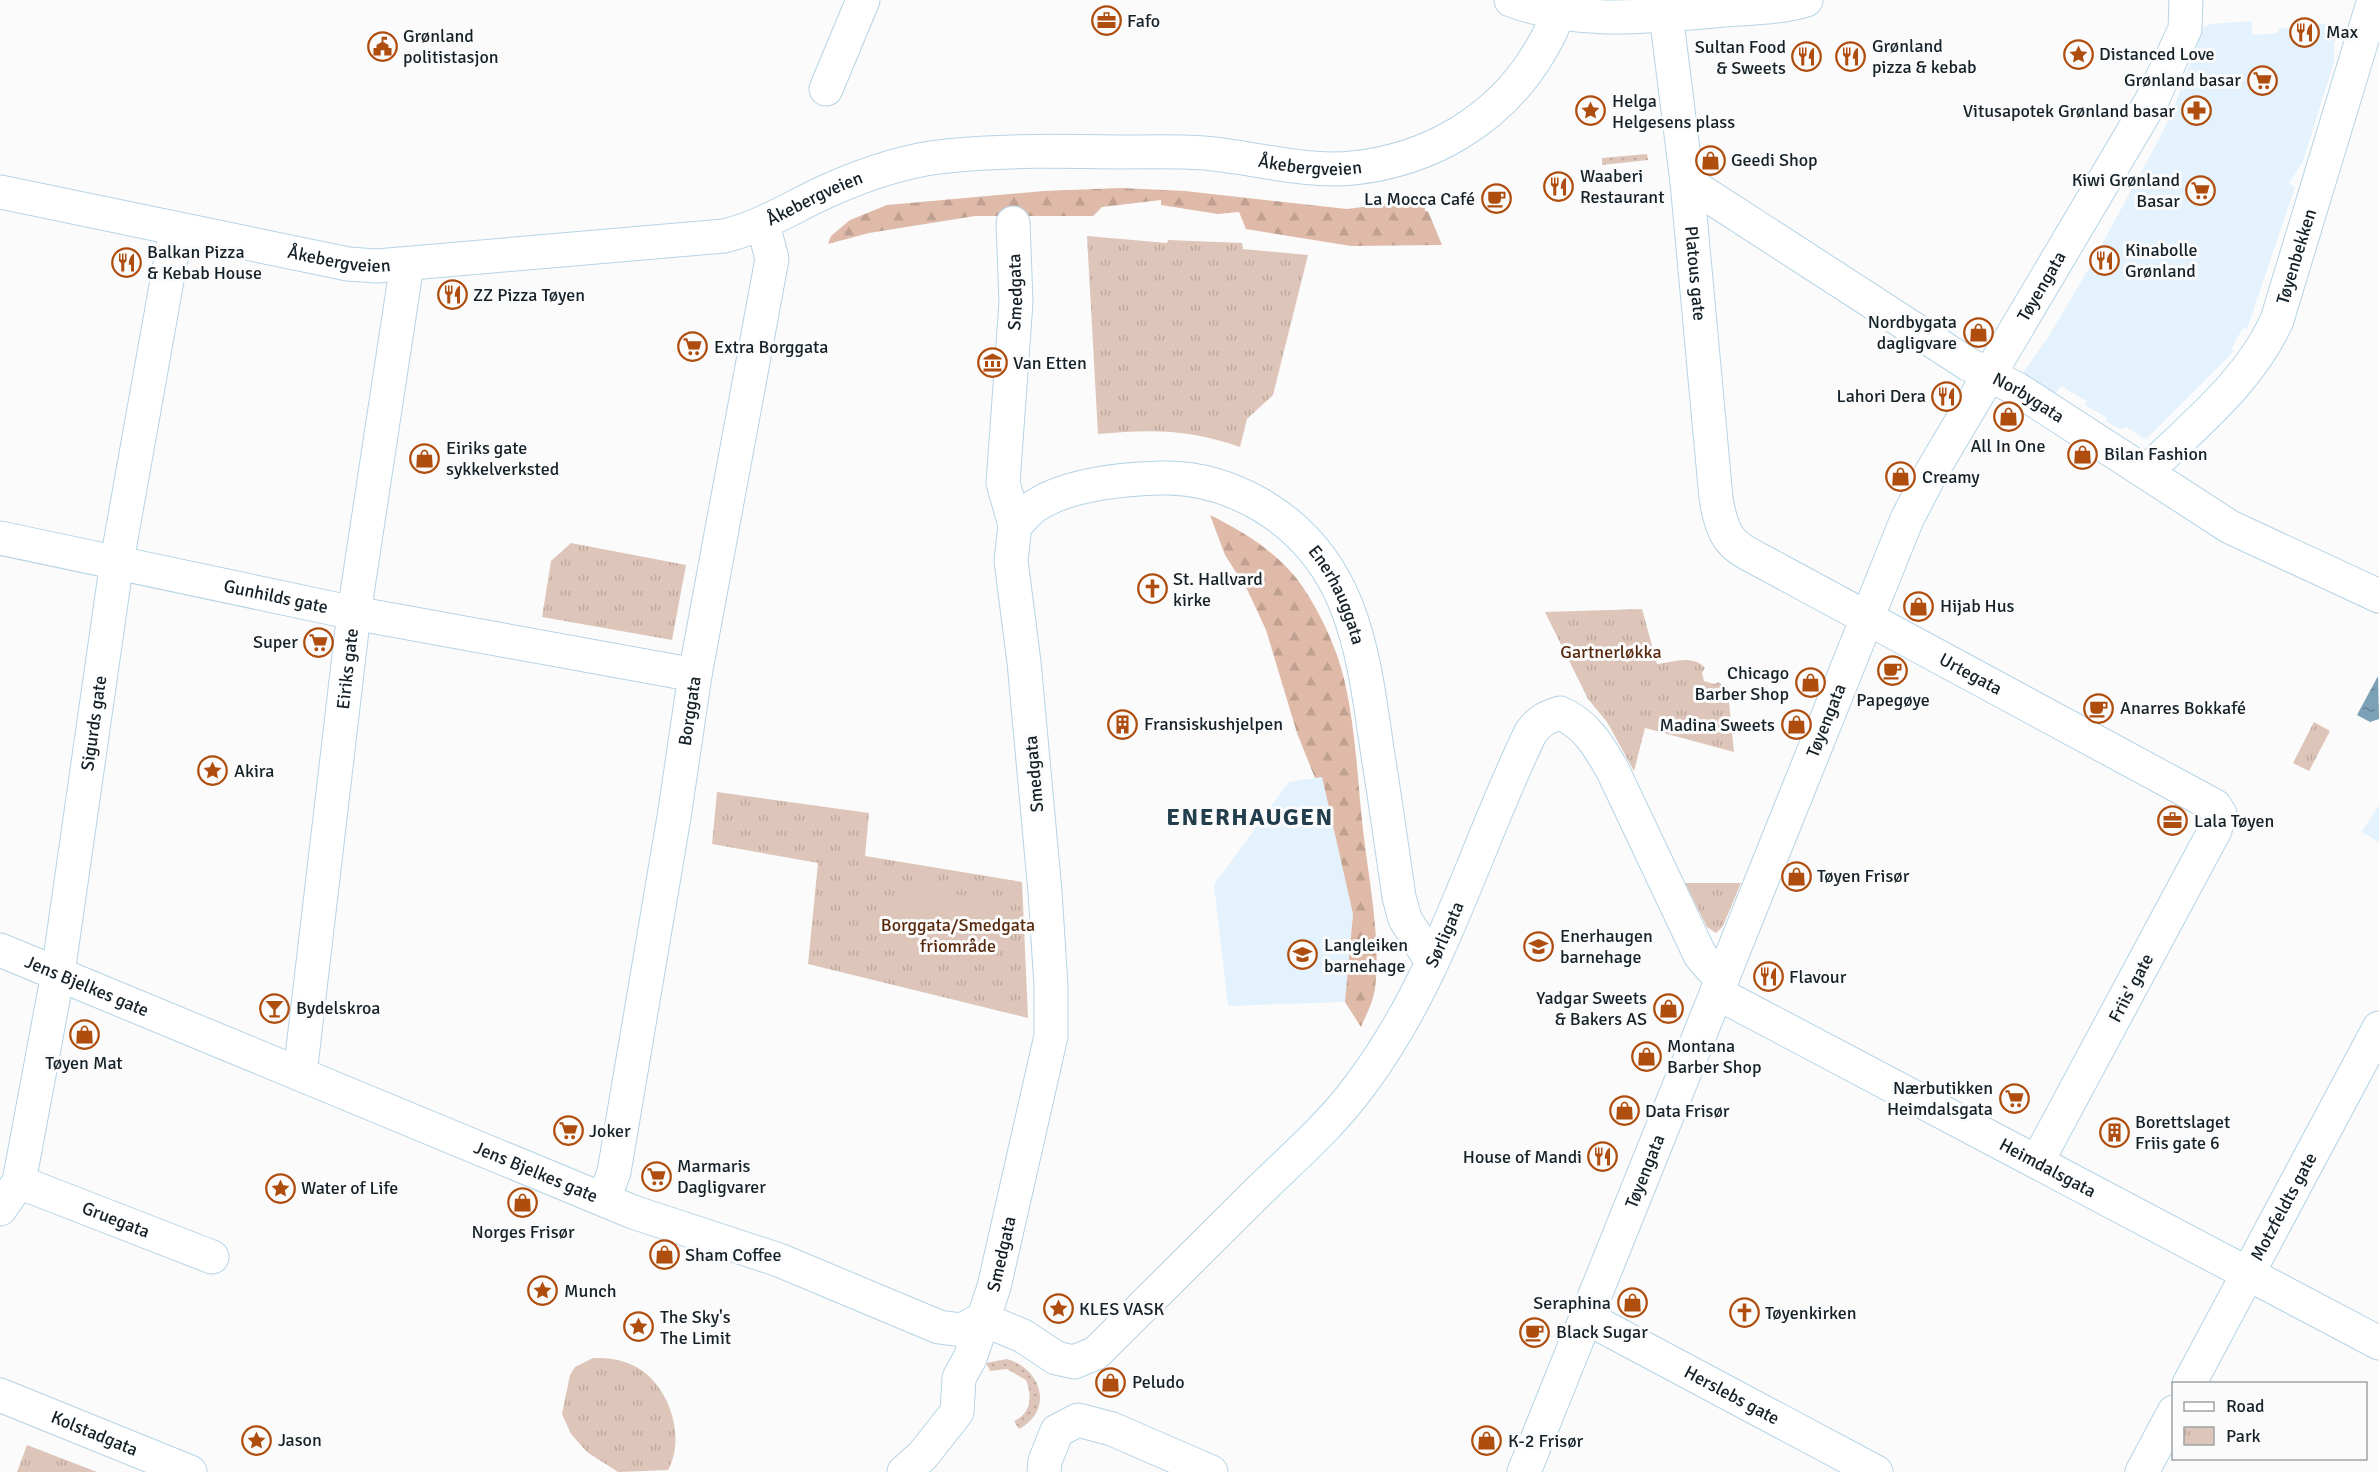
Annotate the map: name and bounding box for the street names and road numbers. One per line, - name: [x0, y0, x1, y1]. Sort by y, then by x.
- street label: Åkebergveien: [1257, 150, 1363, 180]
- street label: Åkebergveien: [763, 166, 866, 230]
- street label: Tøyenbekken: [2271, 206, 2321, 307]
- street label: Platous gate: [1680, 225, 1711, 322]
- street label: Åkebergveien: [286, 241, 391, 277]
- street label: Tøyengata: [2012, 247, 2071, 325]
- street label: Smedgata: [1003, 253, 1027, 331]
- street label: Norbygata: [1989, 367, 2068, 428]
- street label: Enerhauggata: [1304, 541, 1369, 647]
- street label: Gunhilds gate: [222, 575, 330, 618]
- street label: Eiriks gate: [332, 627, 363, 710]
- street label: Urtegata: [1935, 648, 2006, 700]
- street label: Sigurds gate: [76, 674, 111, 772]
- street label: Borggata: [674, 675, 706, 747]
- street label: Tøyengata: [1801, 680, 1851, 761]
- street label: Smedgata: [1020, 735, 1048, 813]
- street label: Sørligata: [1420, 898, 1469, 971]
- street label: Friis' gate: [2104, 950, 2158, 1026]
- street label: Jens Bjelkes gate: [22, 951, 152, 1021]
- street label: Tøyengata: [1620, 1131, 1669, 1211]
- street label: Heimdalsgata: [1996, 1133, 2100, 1202]
- street label: Jens Bjelkes gate: [471, 1136, 601, 1207]
- street label: Motzfeldts gate: [2246, 1149, 2322, 1265]
- street label: Gruegata: [79, 1197, 153, 1243]
- street label: Smedgata: [982, 1214, 1021, 1294]
- street label: Herslebs gate: [1680, 1361, 1783, 1429]
- street label: Kolstadgata: [48, 1406, 141, 1461]

